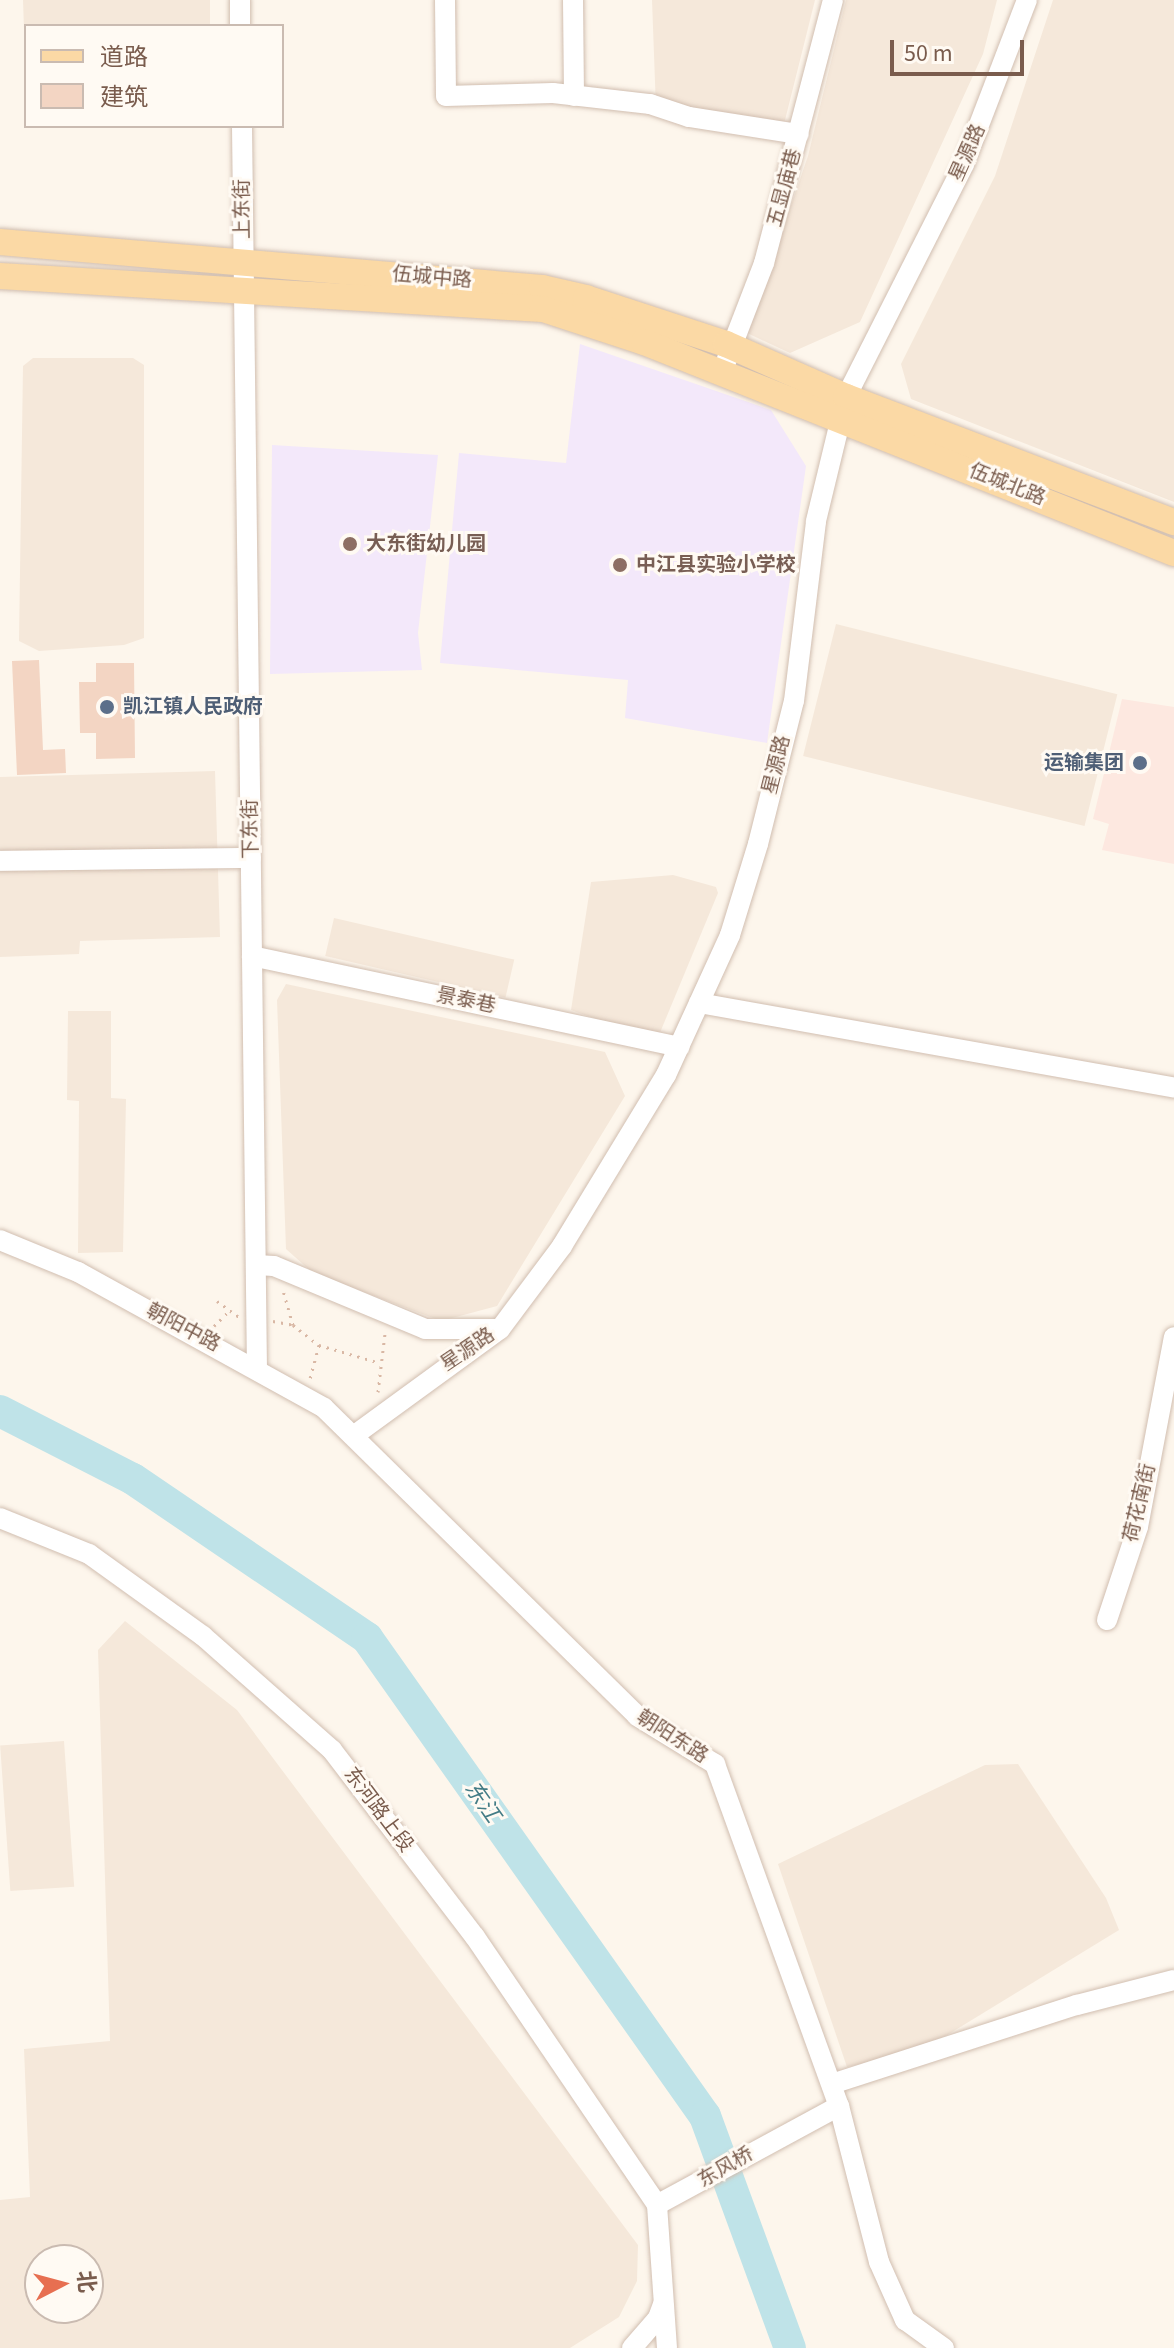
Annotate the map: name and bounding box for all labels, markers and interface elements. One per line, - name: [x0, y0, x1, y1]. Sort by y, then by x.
- legend: [24, 24, 284, 128]
- scale bar: [894, 24, 1028, 74]
- text: 50 m: [904, 36, 953, 71]
- text: 道路: [100, 40, 148, 75]
- text: 建筑: [100, 80, 148, 115]
- street label: 星源路: [945, 121, 991, 185]
- street label: 五显庙巷: [763, 146, 807, 230]
- street label: 上东街: [230, 179, 256, 239]
- street label: 伍城中路: [391, 263, 473, 293]
- street label: 伍城北路: [965, 459, 1049, 511]
- place label: 大东街幼儿园: [366, 532, 486, 556]
- marker: 大东街幼儿园: [341, 535, 359, 553]
- place label: 中江县实验小学校: [636, 553, 796, 577]
- marker: 中江县实验小学校: [611, 556, 629, 574]
- place label: 凯江镇人民政府: [123, 695, 263, 719]
- marker: 凯江镇人民政府: [98, 698, 116, 716]
- street label: 星源路: [758, 733, 796, 797]
- place label: 运输集团: [1044, 751, 1124, 775]
- marker: 运输集团: [1131, 754, 1149, 772]
- street label: 下东街: [238, 799, 264, 859]
- street label: 景泰巷: [434, 983, 498, 1019]
- street label: 朝阳中路: [142, 1299, 224, 1357]
- street label: 星源路: [436, 1323, 500, 1377]
- street label: 荷花南街: [1119, 1461, 1161, 1545]
- street label: 朝阳东路: [632, 1705, 712, 1769]
- street label: 东河路上段: [338, 1763, 418, 1857]
- water label: 东江: [459, 1776, 505, 1828]
- street label: 东风桥: [694, 2143, 758, 2193]
- north arrow: [24, 2244, 104, 2324]
- text: 北: [69, 2269, 103, 2294]

